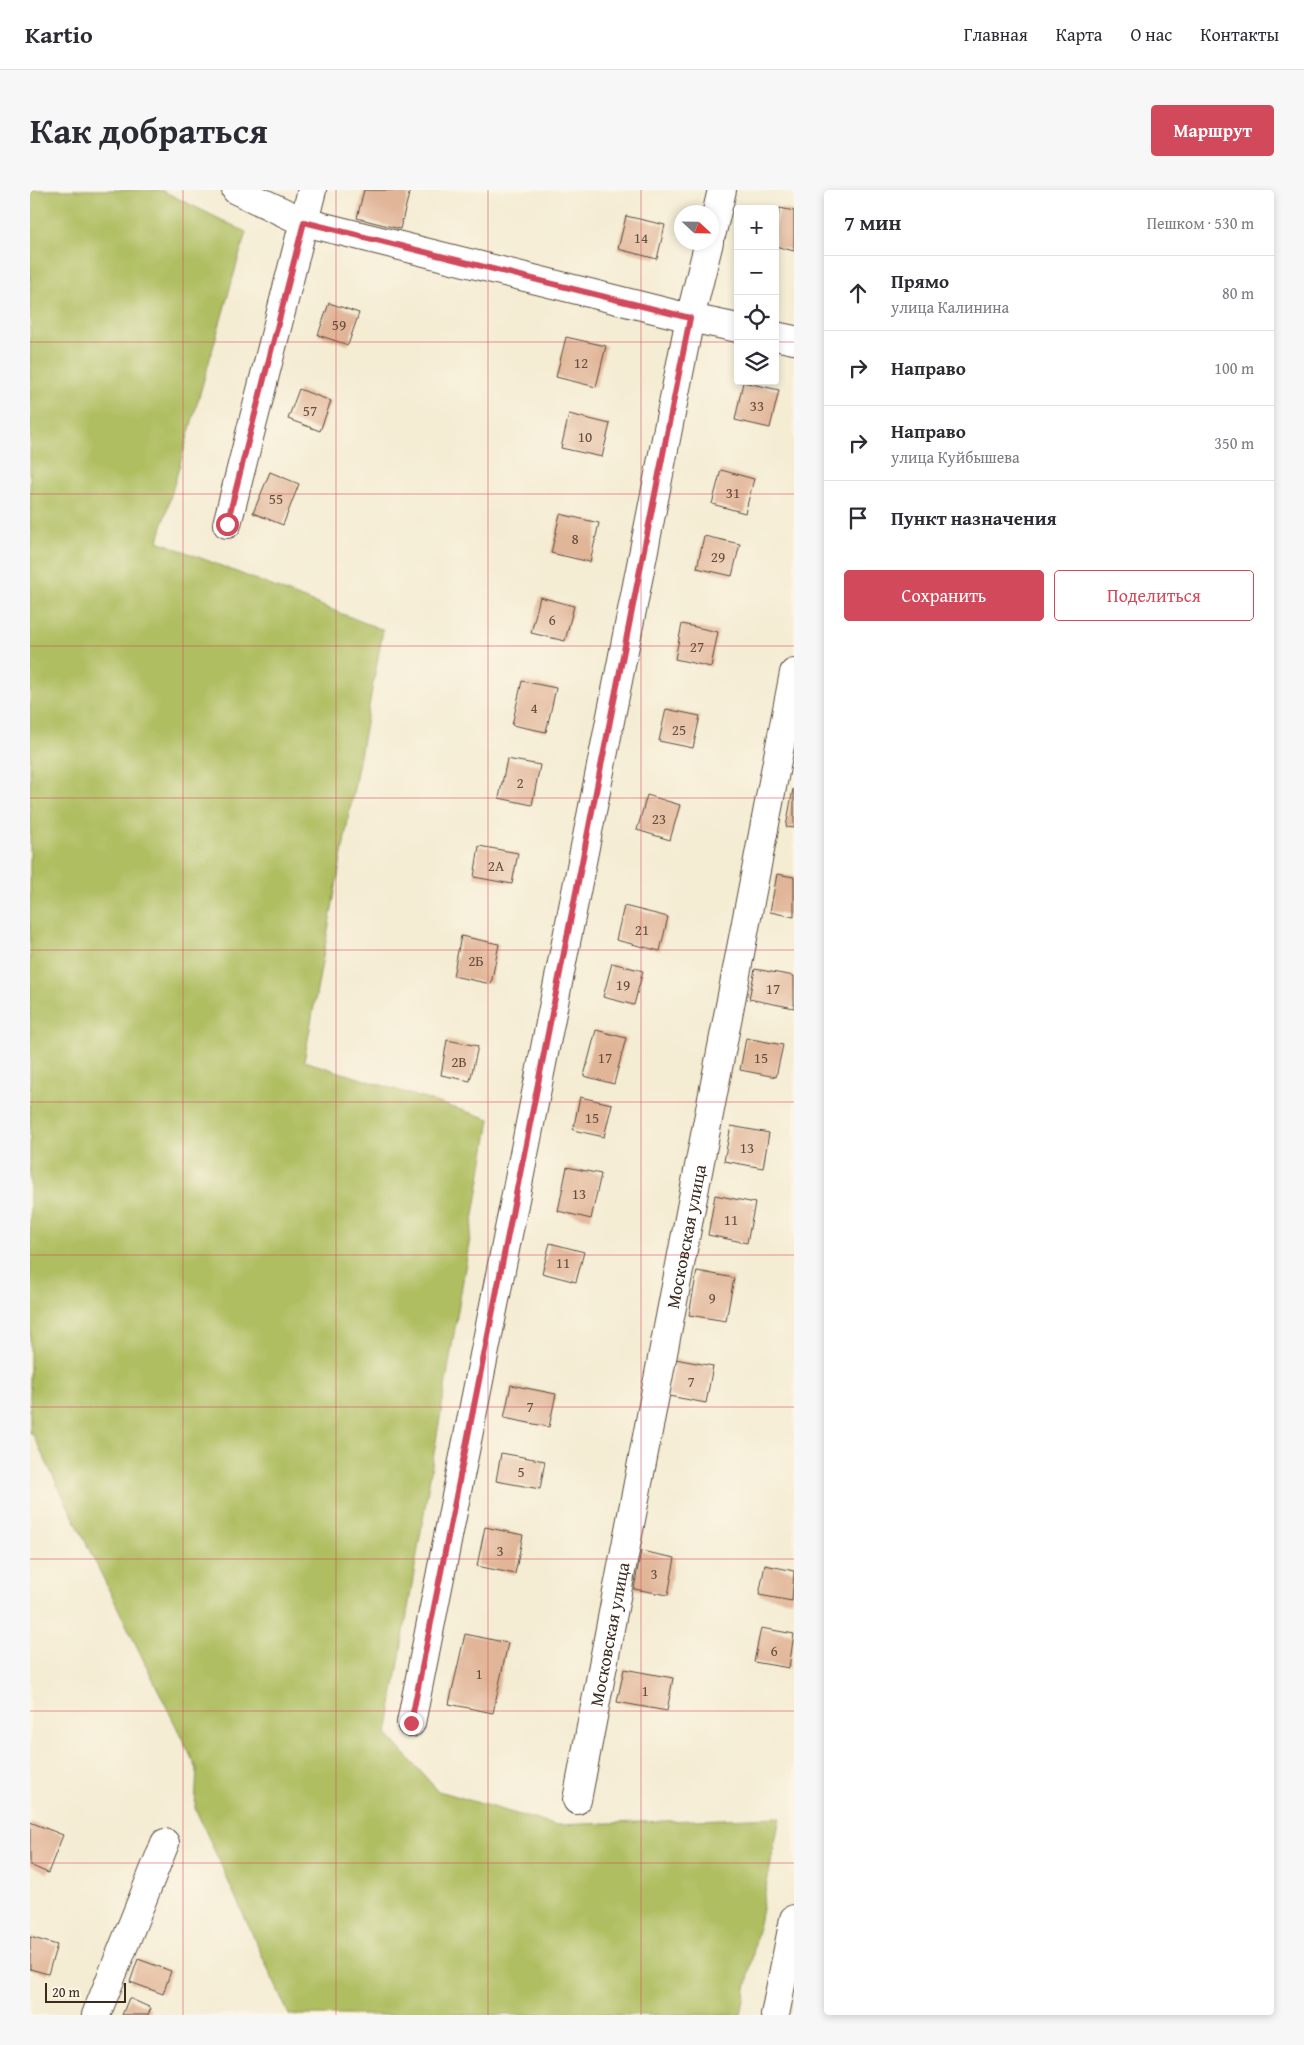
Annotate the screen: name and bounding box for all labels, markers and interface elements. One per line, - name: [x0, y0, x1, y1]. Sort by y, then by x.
- text: Kartio: [25, 17, 93, 52]
- text: Главная: [964, 21, 1028, 48]
- text: Карта: [1056, 21, 1102, 48]
- text: О нас: [1130, 21, 1172, 48]
- text: Контакты: [1200, 21, 1279, 48]
- text: Как добраться: [30, 105, 268, 156]
- button: Маршрут: [1151, 105, 1274, 156]
- north arrow: [674, 205, 719, 250]
- map controls: [734, 205, 779, 385]
- button: +: [734, 205, 779, 250]
- text: 7 мин: [844, 207, 901, 238]
- text: Пешком · 530 m: [1147, 211, 1254, 235]
- house number: 14: [634, 227, 648, 248]
- button: −: [734, 250, 779, 295]
- text: Прямо: [891, 267, 949, 295]
- icon: ahead: [844, 279, 872, 307]
- text: 80 m: [1222, 281, 1254, 305]
- button: locate: [734, 295, 779, 340]
- text: улица Калинина: [891, 295, 1009, 319]
- house number: 59: [332, 314, 346, 335]
- button: layers: [734, 340, 779, 385]
- house number: 12: [574, 352, 588, 373]
- icon: right: [844, 354, 872, 382]
- text: Направо: [891, 354, 966, 382]
- text: 100 m: [1214, 356, 1254, 380]
- house number: 33: [750, 395, 764, 416]
- house number: 57: [303, 400, 317, 421]
- text: Направо: [891, 417, 966, 445]
- house number: 10: [578, 426, 592, 447]
- icon: right: [844, 429, 872, 457]
- text: 350 m: [1214, 431, 1254, 455]
- text: улица Куйбышева: [891, 445, 1020, 469]
- house number: 31: [726, 482, 740, 503]
- house number: 55: [269, 488, 283, 509]
- icon: arrive: [844, 504, 872, 532]
- text: Пункт назначения: [891, 504, 1057, 532]
- route start: [216, 513, 239, 536]
- house number: 8: [571, 528, 579, 549]
- house number: 29: [711, 546, 725, 567]
- button: Сохранить: [844, 570, 1044, 621]
- button: Поделиться: [1054, 570, 1254, 621]
- house number: 6: [548, 609, 556, 630]
- house number: 27: [690, 636, 704, 657]
- house number: 4: [530, 697, 538, 718]
- house number: 25: [672, 719, 686, 740]
- house number: 2: [516, 772, 524, 793]
- house number: 23: [652, 808, 666, 829]
- house number: 2А: [488, 855, 504, 876]
- house number: 21: [635, 919, 649, 940]
- house number: 2Б: [468, 950, 484, 971]
- house number: 19: [616, 974, 630, 995]
- house number: 17: [766, 978, 780, 999]
- house number: 17: [598, 1047, 612, 1068]
- house number: 15: [754, 1047, 768, 1068]
- house number: 2В: [451, 1051, 467, 1072]
- house number: 15: [585, 1107, 599, 1128]
- house number: 13: [740, 1137, 754, 1158]
- street label: Московская улица: [658, 1162, 713, 1311]
- house number: 13: [572, 1183, 586, 1204]
- house number: 11: [724, 1209, 738, 1230]
- house number: 11: [556, 1252, 570, 1273]
- house number: 9: [708, 1287, 716, 1308]
- house number: 7: [687, 1371, 695, 1392]
- house number: 7: [526, 1396, 534, 1417]
- house number: 5: [517, 1461, 525, 1482]
- house number: 3: [496, 1540, 504, 1561]
- street label: Московская улица: [582, 1559, 636, 1708]
- house number: 3: [650, 1563, 658, 1584]
- house number: 6: [770, 1640, 778, 1661]
- house number: 1: [475, 1663, 483, 1684]
- house number: 1: [641, 1680, 649, 1701]
- route end: [400, 1712, 423, 1735]
- scale bar: [45, 1980, 126, 2003]
- text: 20 m: [52, 1982, 80, 2002]

